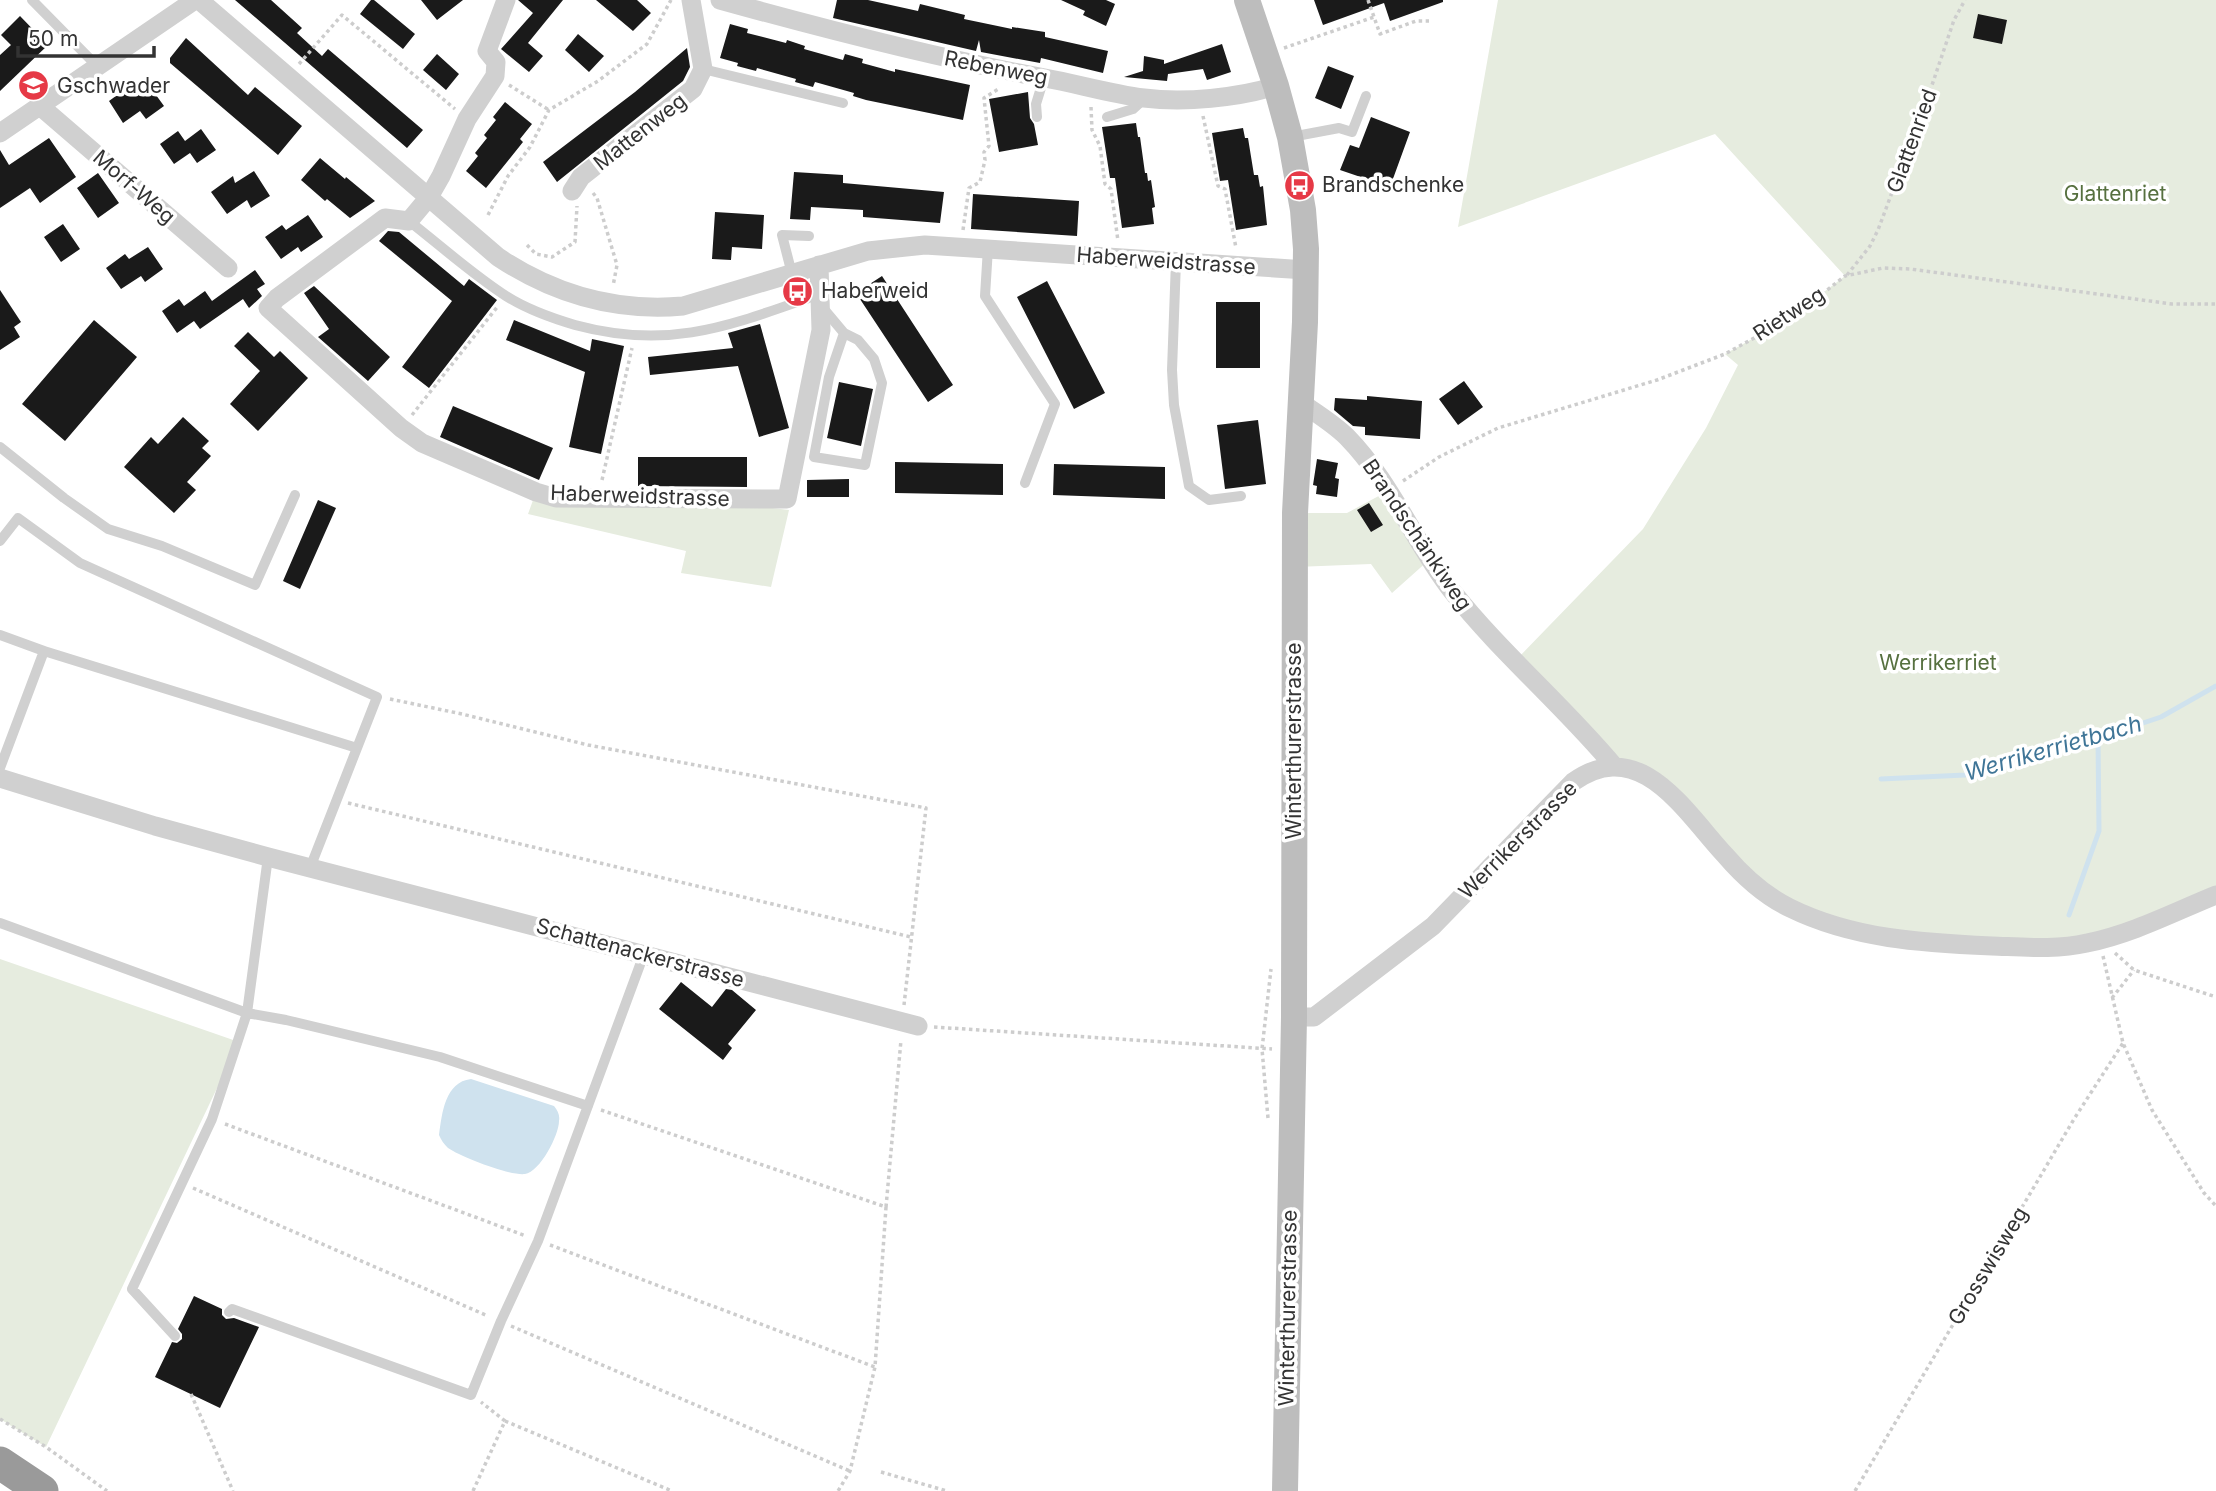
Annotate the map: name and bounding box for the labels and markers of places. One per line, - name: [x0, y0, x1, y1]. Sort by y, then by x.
- school or university icon: Gschwader: [17, 69, 51, 103]
- place label: Gschwader: [57, 73, 170, 98]
- bus stop icon: Brandschenke: [1282, 168, 1316, 202]
- place label: Brandschenke: [1322, 172, 1464, 197]
- bus stop icon: Haberweid: [781, 274, 815, 308]
- place label: Haberweid: [821, 278, 929, 303]

